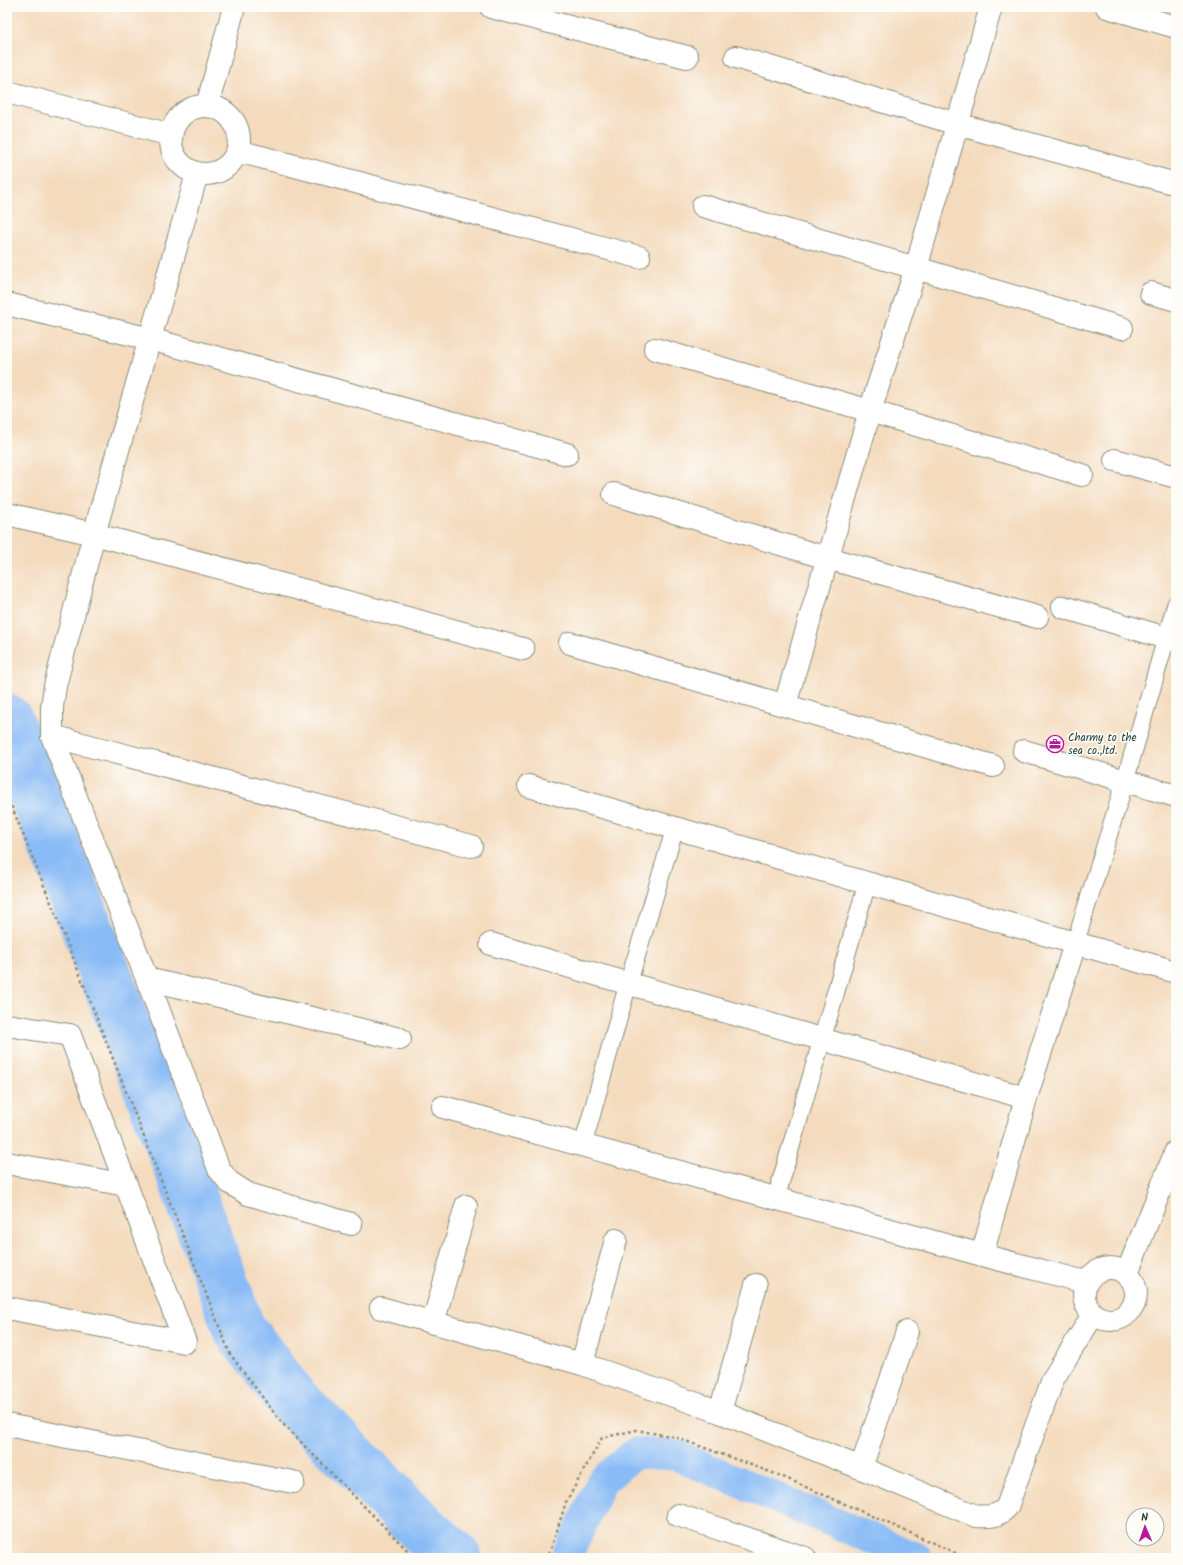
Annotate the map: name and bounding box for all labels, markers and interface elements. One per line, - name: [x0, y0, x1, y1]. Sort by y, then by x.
- place label: Charmy to the sea co.,ltd.: [1068, 729, 1136, 760]
- office icon: Charmy to the sea co.,ltd.: [1045, 734, 1065, 754]
- north arrow: [1125, 1507, 1165, 1547]
- text: N: [1141, 1509, 1149, 1527]

